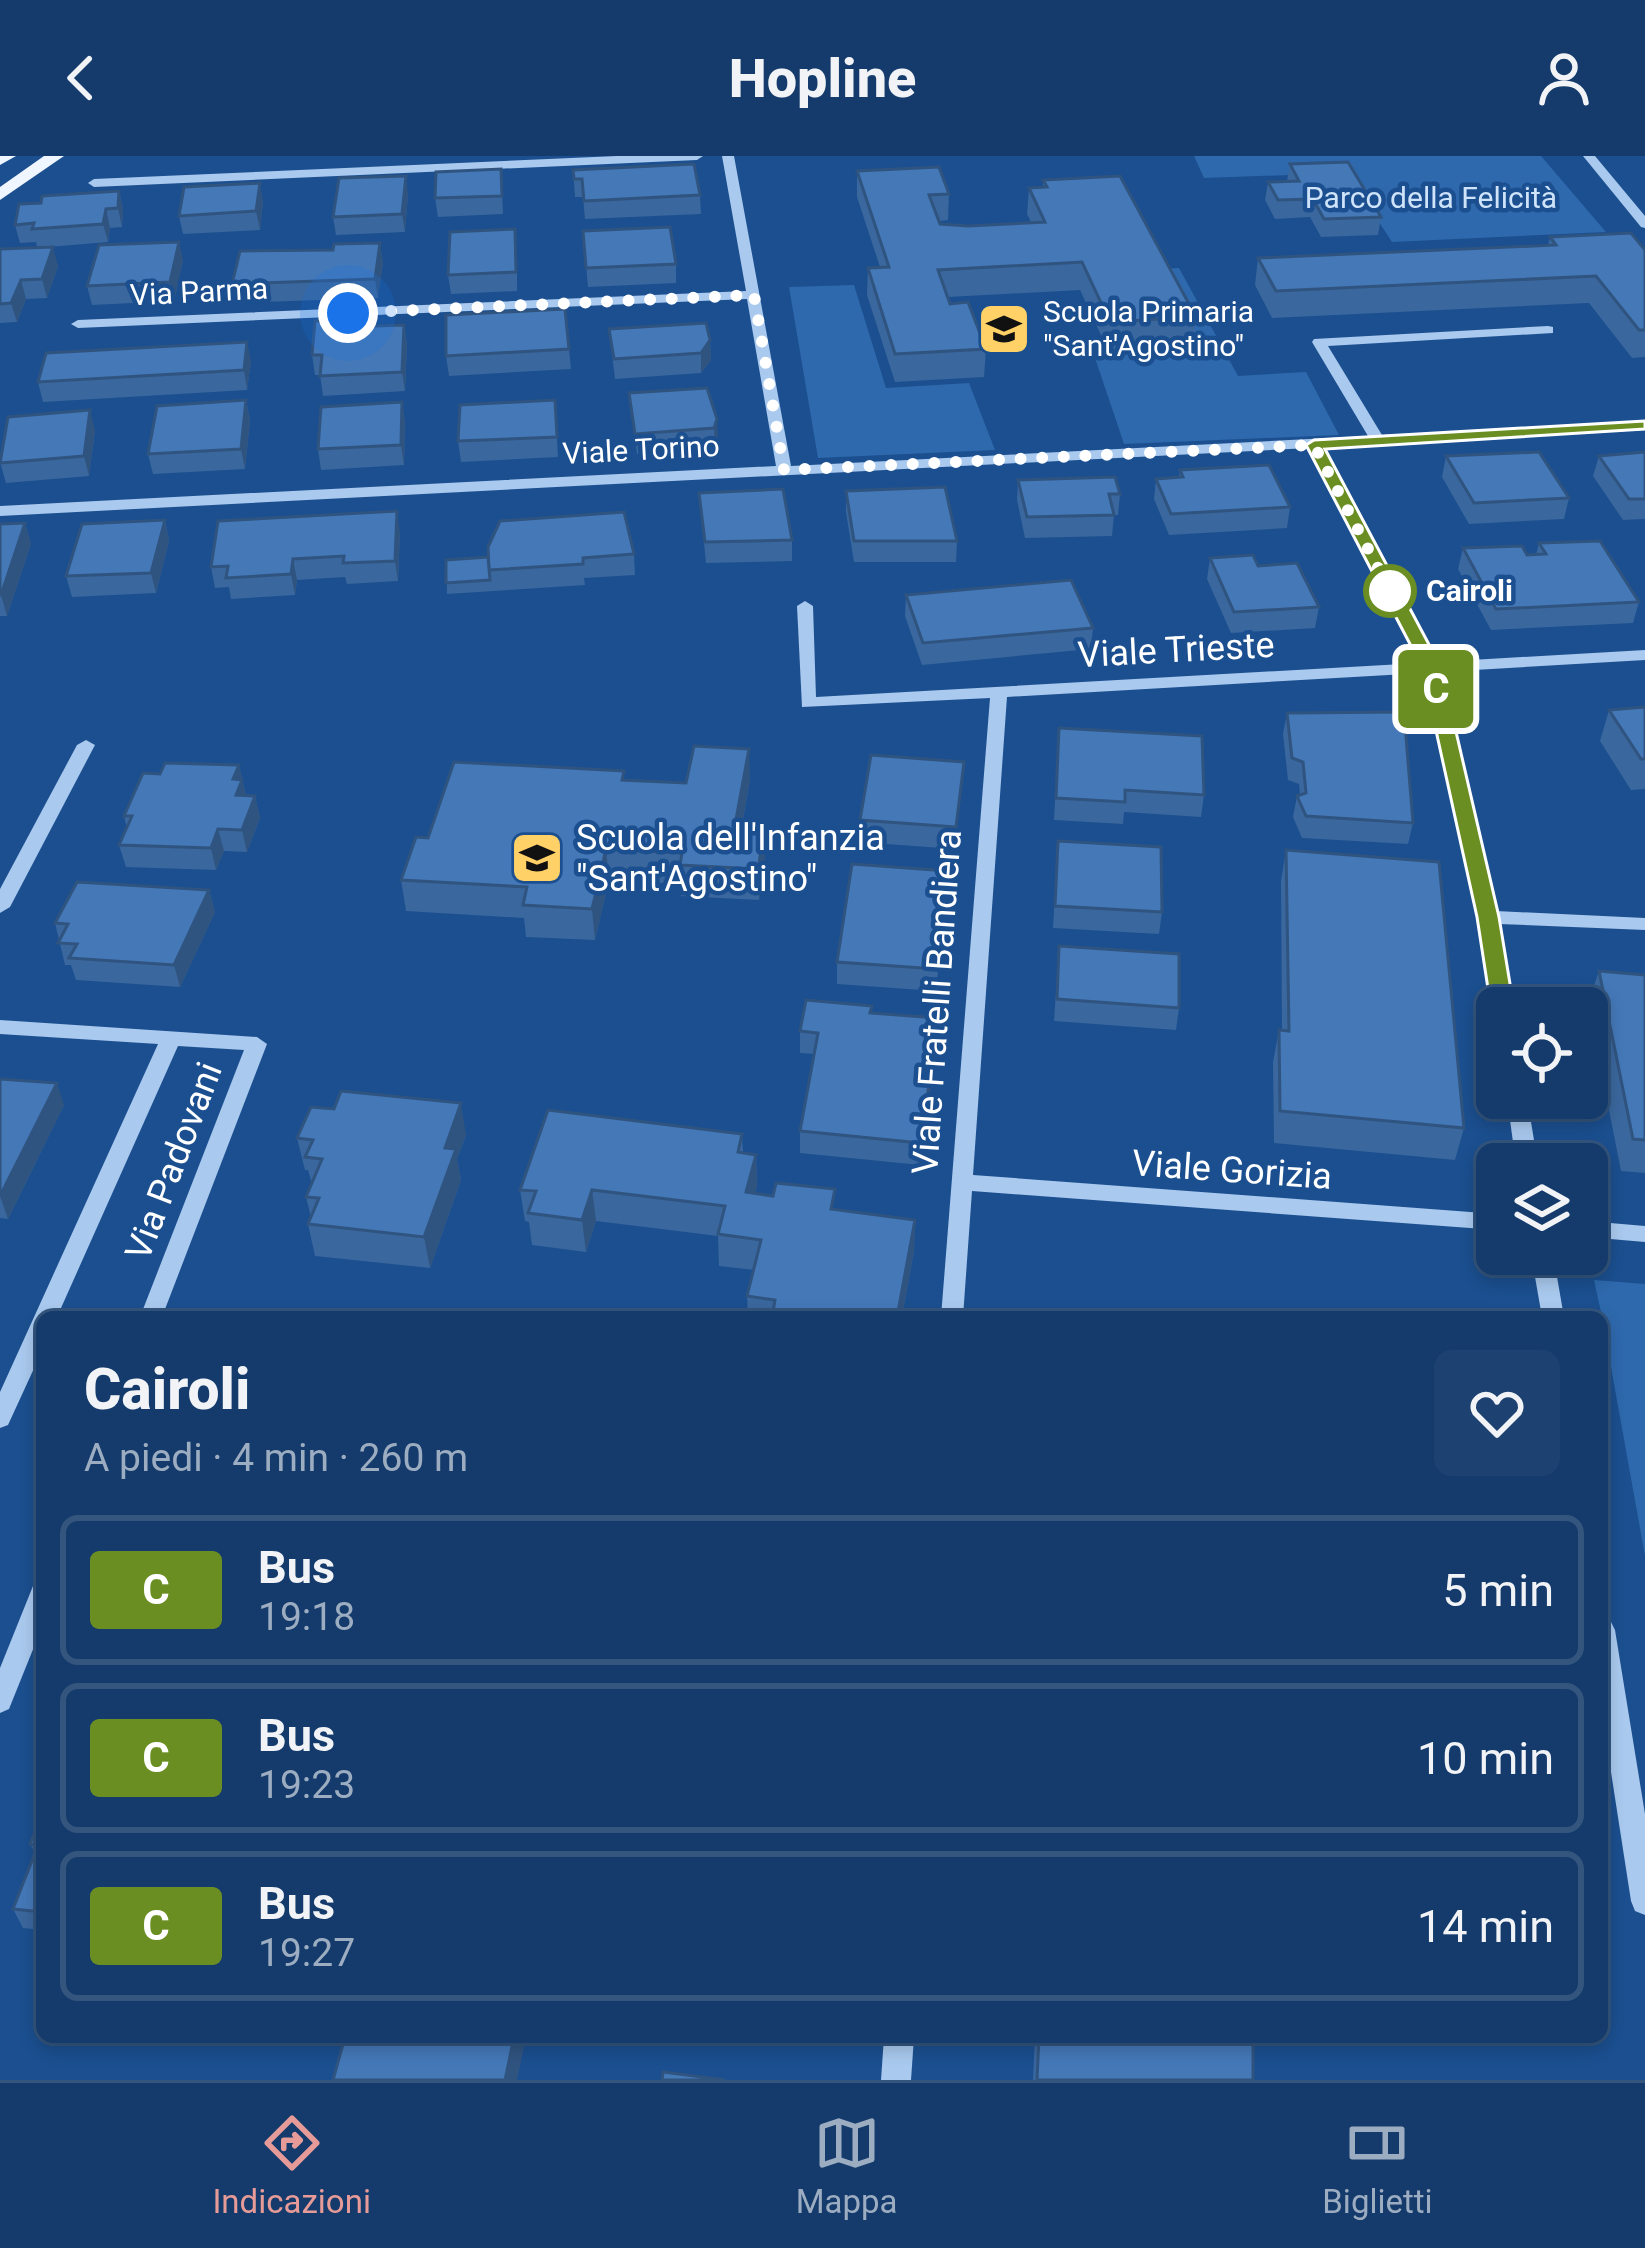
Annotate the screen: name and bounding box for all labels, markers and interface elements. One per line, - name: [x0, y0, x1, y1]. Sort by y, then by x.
- icon: back: [48, 45, 114, 111]
- icon: person: [1531, 45, 1597, 111]
- text: Hopline: [729, 47, 916, 110]
- park label: Parco della Felicità: [1305, 180, 1557, 215]
- street label: Via Parma: [129, 270, 269, 313]
- your location: [318, 283, 378, 343]
- place label: Scuola Primaria "Sant'Agostino": [1043, 294, 1254, 363]
- school or university icon: Scuola Primaria "Sant'Agostino": [976, 301, 1032, 357]
- street label: Viale Torino: [561, 428, 721, 471]
- marker: Cairoli: [1365, 566, 1415, 616]
- place label: Cairoli: [1426, 573, 1513, 608]
- street label: Viale Trieste: [1077, 624, 1276, 676]
- line badge: C: [1397, 650, 1475, 728]
- text: C: [1422, 664, 1450, 713]
- place label: Scuola dell'Infanzia "Sant'Agostino": [576, 817, 885, 900]
- street label: Viale Fratelli Bandiera: [904, 828, 970, 1176]
- school or university icon: Scuola dell'Infanzia "Sant'Agostino": [509, 830, 565, 886]
- map controls: [1476, 987, 1608, 1275]
- button: locate: [1476, 987, 1608, 1119]
- street label: Via Padovani: [117, 1057, 231, 1266]
- street label: Viale Gorizia: [1131, 1142, 1333, 1198]
- button: layers: [1476, 1143, 1608, 1275]
- button: heart: [1434, 1350, 1560, 1476]
- text: Cairoli: [84, 1356, 250, 1423]
- text: A piedi · 4 min · 260 m: [84, 1435, 468, 1481]
- text: Bus: [258, 1541, 335, 1594]
- text: 5 min: [1442, 1564, 1554, 1617]
- text: C: [142, 1565, 170, 1614]
- text: 19:18: [258, 1594, 355, 1640]
- text: Bus: [258, 1709, 335, 1762]
- text: 10 min: [1417, 1732, 1554, 1785]
- text: C: [142, 1733, 170, 1782]
- text: 19:23: [258, 1762, 355, 1808]
- text: Bus: [258, 1877, 335, 1930]
- text: 14 min: [1417, 1900, 1554, 1953]
- text: C: [142, 1901, 170, 1950]
- text: 19:27: [258, 1930, 355, 1976]
- tab: Indicazioni: [212, 2110, 371, 2221]
- tab: Mappa: [796, 2110, 898, 2221]
- tab: Biglietti: [1322, 2110, 1433, 2221]

